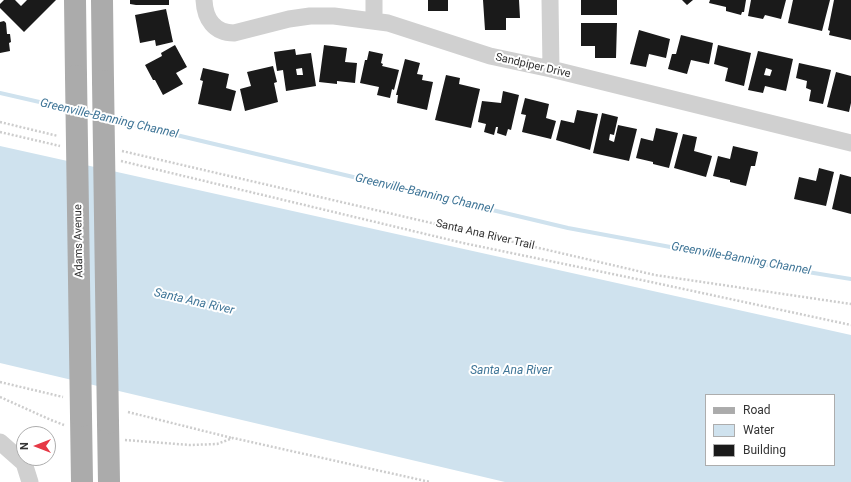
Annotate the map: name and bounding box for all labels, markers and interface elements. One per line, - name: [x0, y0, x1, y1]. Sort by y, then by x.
- street label: Sandpiper Drive: [494, 51, 572, 81]
- water label: Greenville-Banning Channel: [38, 96, 180, 142]
- water label: Greenville-Banning Channel: [353, 171, 495, 217]
- street label: Adams Avenue: [72, 204, 86, 278]
- street label: Santa Ana River Trail: [434, 217, 536, 253]
- water label: Greenville-Banning Channel: [670, 240, 812, 278]
- water label: Santa Ana River: [153, 286, 235, 318]
- water label: Santa Ana River: [470, 364, 552, 378]
- legend: [705, 394, 835, 466]
- text: Road: [743, 403, 771, 417]
- text: Water: [743, 423, 774, 437]
- north arrow: [16, 426, 56, 466]
- text: N: [18, 442, 31, 450]
- text: Building: [743, 443, 786, 457]

